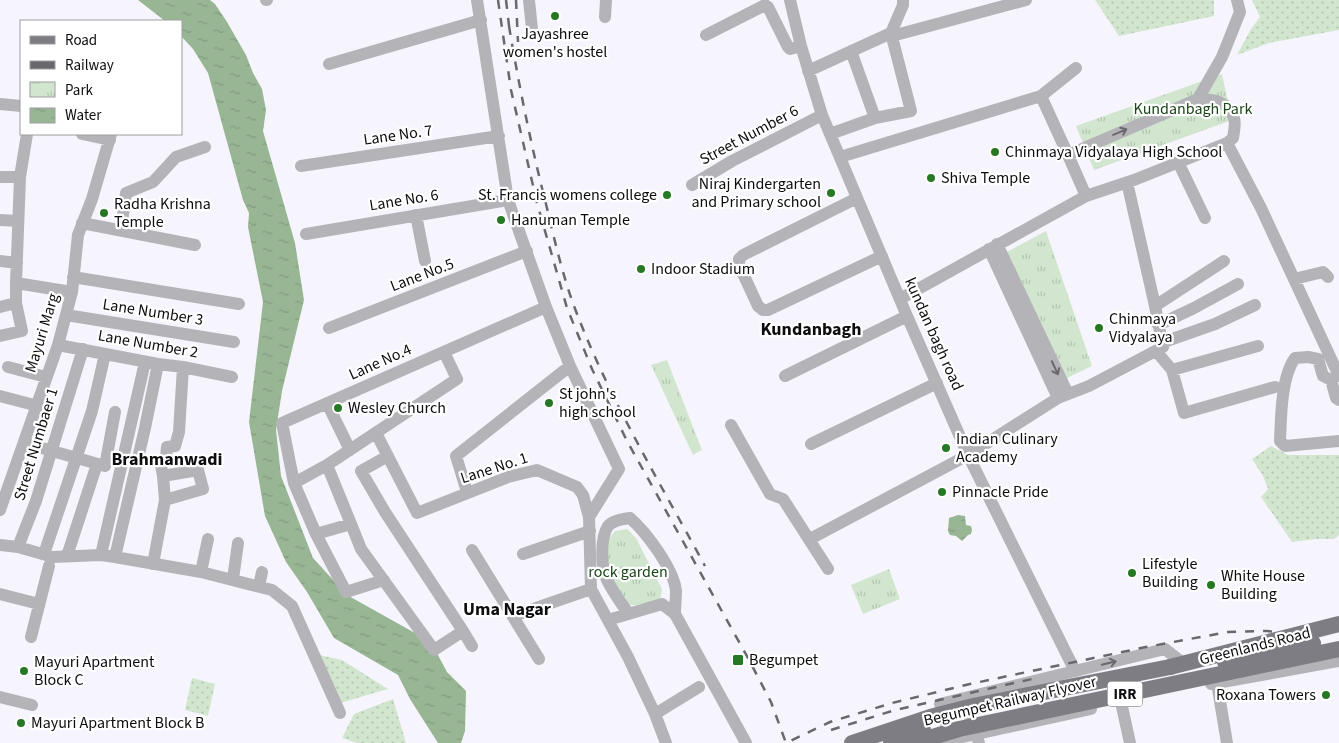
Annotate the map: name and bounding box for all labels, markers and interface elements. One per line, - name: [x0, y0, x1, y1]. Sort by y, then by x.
- marker: Jayashree women's hostel: [549, 10, 561, 22]
- legend: [20, 20, 182, 135]
- place label: Jayashree women's hostel: [503, 23, 607, 63]
- text: Road: [65, 30, 97, 51]
- text: Railway: [65, 55, 114, 76]
- text: Park: [65, 80, 94, 101]
- park label: Kundanbagh Park: [1134, 98, 1252, 120]
- street label: Street Number 6: [696, 100, 802, 170]
- text: Water: [65, 105, 102, 126]
- street label: Lane No. 7: [362, 119, 434, 151]
- one-way arrow: [1112, 127, 1127, 137]
- place label: Chinmaya Vidyalaya High School: [1005, 141, 1222, 163]
- marker: Chinmaya Vidyalaya High School: [989, 146, 1001, 158]
- place label: Shiva Temple: [941, 167, 1030, 189]
- marker: Shiva Temple: [925, 172, 937, 184]
- place label: Niraj Kindergarten and Primary school: [691, 173, 821, 213]
- street label: Lane No. 6: [368, 184, 440, 216]
- place label: St. Francis womens college: [478, 184, 657, 206]
- marker: Niraj Kindergarten and Primary school: [825, 187, 837, 199]
- marker: St. Francis womens college: [661, 189, 673, 201]
- place label: Radha Krishna Temple: [114, 193, 211, 233]
- marker: Radha Krishna Temple: [98, 207, 110, 219]
- place label: Hanuman Temple: [511, 209, 630, 231]
- marker: Hanuman Temple: [495, 214, 507, 226]
- street label: Lane No.5: [387, 253, 457, 297]
- place label: Indoor Stadium: [651, 258, 755, 280]
- marker: Indoor Stadium: [635, 263, 647, 275]
- street label: kundan bagh road: [899, 274, 969, 394]
- street label: Mayuri Marg: [20, 291, 64, 375]
- street label: Lane Number 3: [101, 293, 205, 331]
- place label: Chinmaya Vidyalaya: [1109, 308, 1176, 348]
- district label: Kundanbagh: [761, 317, 861, 342]
- marker: Chinmaya Vidyalaya: [1093, 322, 1105, 334]
- street label: Lane Number 2: [96, 324, 200, 364]
- street label: Lane No.4: [345, 338, 415, 386]
- one-way arrow: [1051, 360, 1060, 375]
- place label: St john's high school: [559, 383, 636, 423]
- street label: Street Numbaer 1: [8, 385, 64, 503]
- place label: Wesley Church: [348, 397, 446, 419]
- marker: St john's high school: [543, 397, 555, 409]
- marker: Wesley Church: [332, 402, 344, 414]
- place label: Indian Culinary Academy: [956, 428, 1058, 468]
- marker: Indian Culinary Academy: [940, 442, 952, 454]
- district label: Brahmanwadi: [111, 447, 223, 472]
- street label: Lane No. 1: [457, 447, 531, 489]
- place label: Pinnacle Pride: [952, 481, 1048, 503]
- marker: Pinnacle Pride: [936, 486, 948, 498]
- place label: Lifestyle Building: [1142, 553, 1198, 593]
- park label: rock garden: [588, 561, 668, 583]
- place label: White House Building: [1221, 565, 1305, 605]
- marker: Lifestyle Building: [1126, 567, 1138, 579]
- marker: White House Building: [1205, 579, 1217, 591]
- district label: Uma Nagar: [463, 597, 552, 622]
- street label: Greenlands Road: [1197, 622, 1313, 670]
- place label: Begumpet: [749, 649, 819, 671]
- place label: Mayuri Apartment Block C: [34, 651, 155, 691]
- marker: Begumpet: [731, 653, 745, 667]
- one-way arrow: [1101, 657, 1117, 667]
- marker: Mayuri Apartment Block C: [18, 665, 30, 677]
- street label: Begumpet Railway Flyover: [921, 670, 1099, 732]
- road number: IRR: [1108, 682, 1142, 706]
- place label: Roxana Towers: [1216, 684, 1316, 706]
- marker: Roxana Towers: [1320, 689, 1332, 701]
- place label: Mayuri Apartment Block B: [31, 712, 204, 734]
- marker: Mayuri Apartment Block B: [15, 717, 27, 729]

